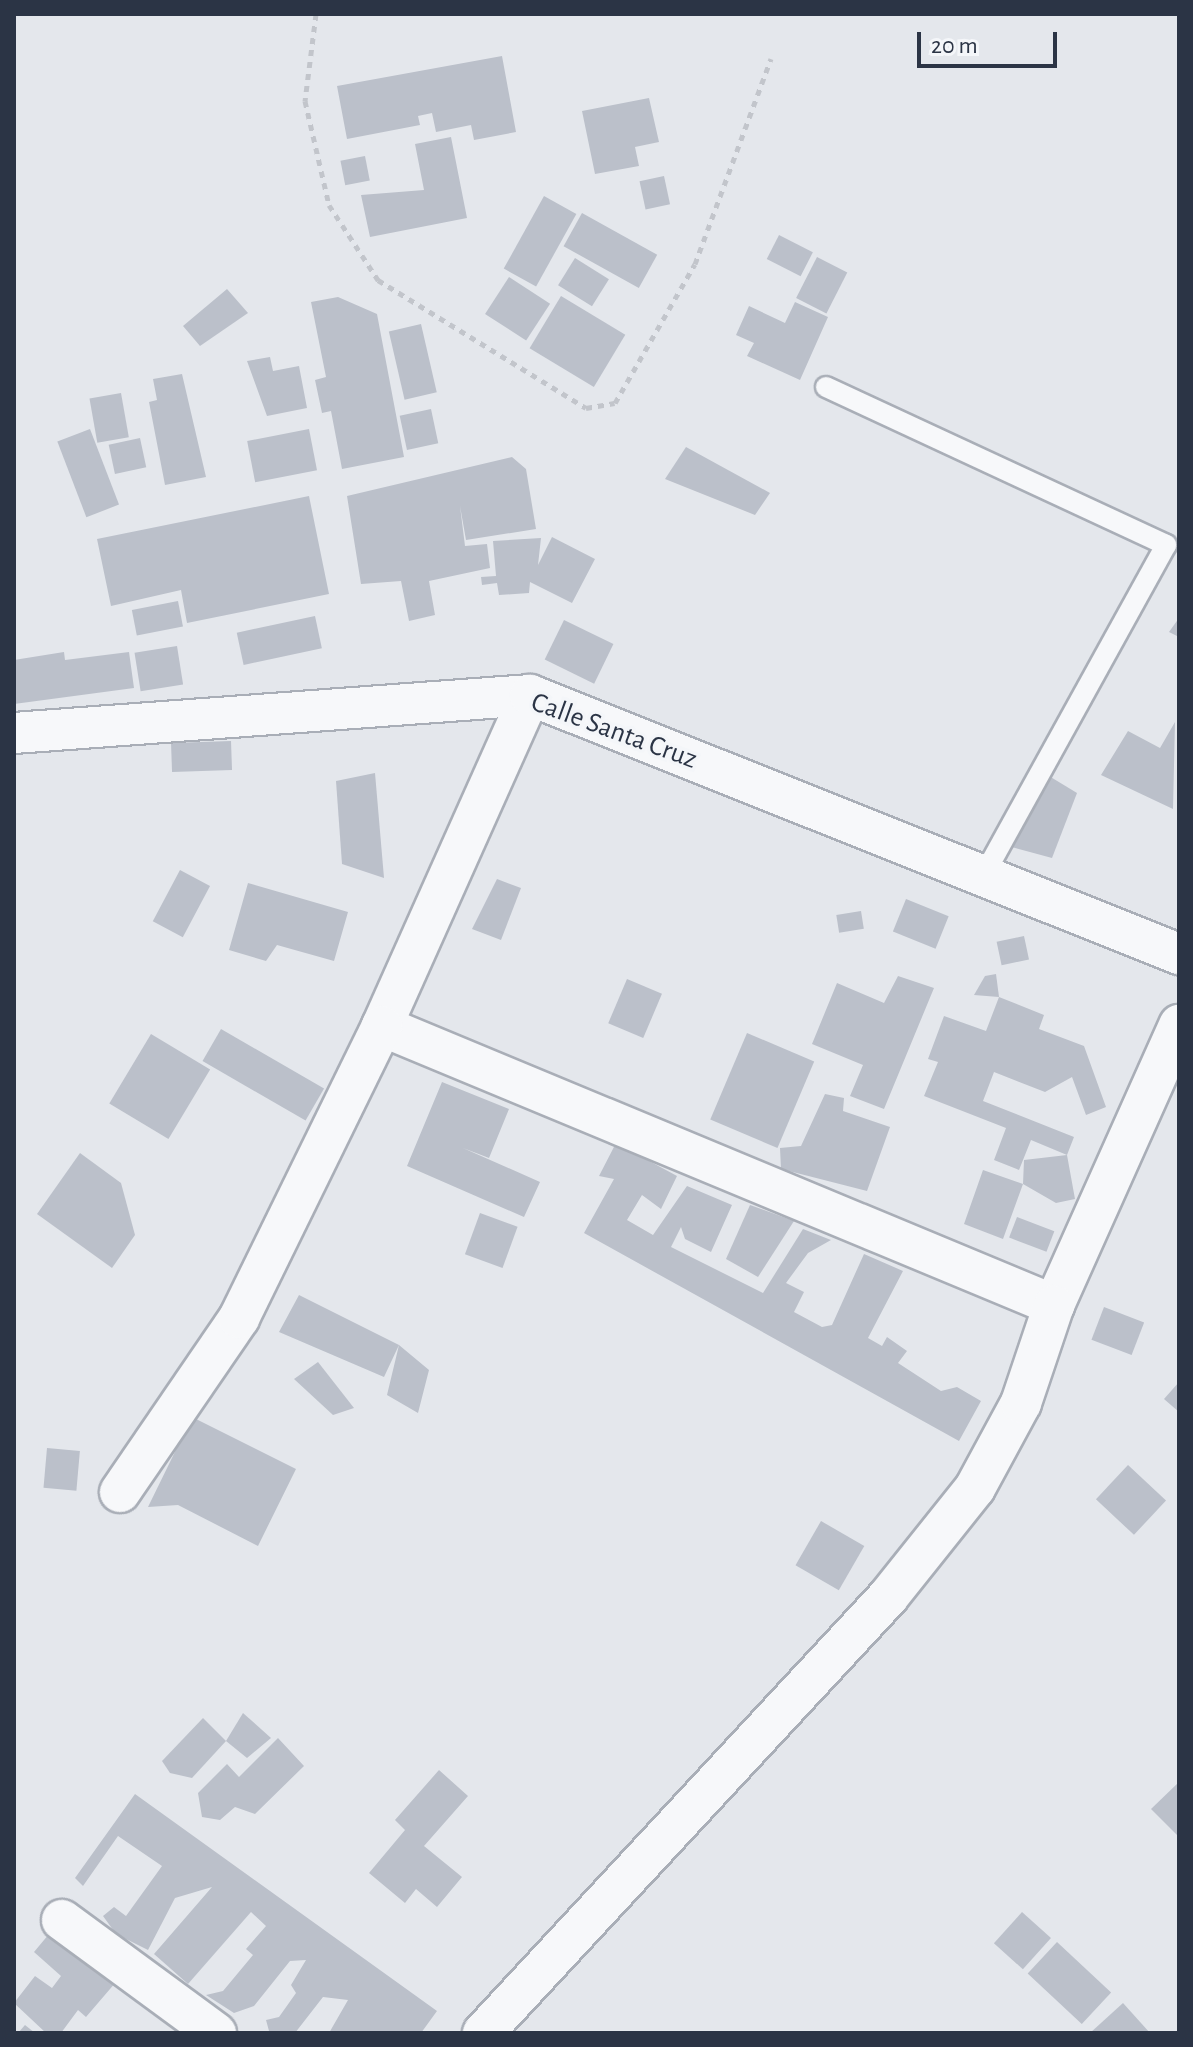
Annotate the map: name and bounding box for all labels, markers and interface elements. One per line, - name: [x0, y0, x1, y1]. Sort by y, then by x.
- scale bar: [921, 16, 1061, 66]
- text: 20 m: [931, 34, 978, 58]
- street label: Calle Santa Cruz: [527, 685, 701, 777]

